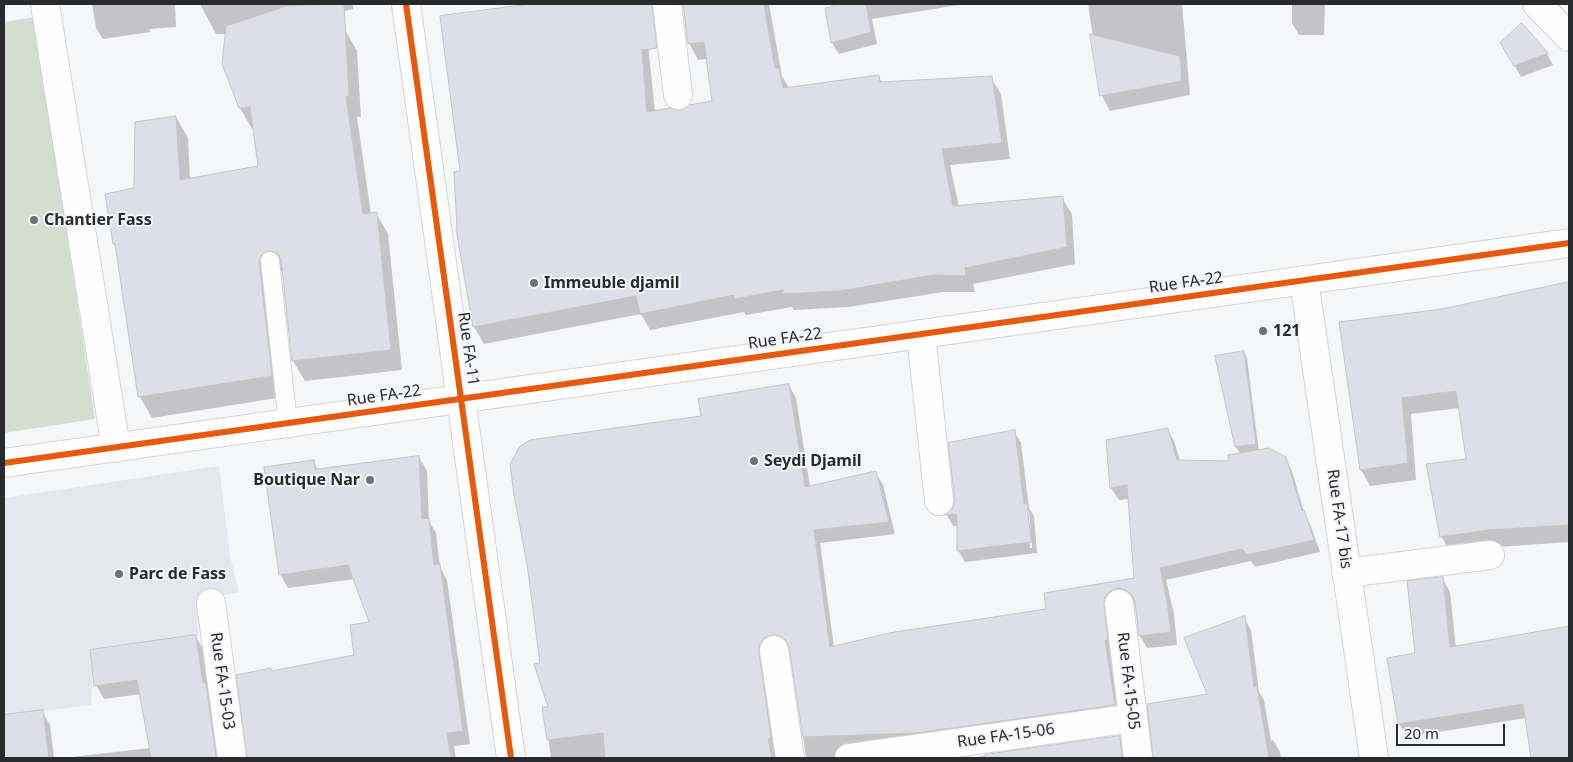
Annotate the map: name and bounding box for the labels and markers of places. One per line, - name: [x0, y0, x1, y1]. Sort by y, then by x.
- place label: Chantier Fass: [44, 210, 152, 230]
- marker: Chantier Fass: [28, 214, 40, 226]
- place label: Immeuble djamil: [544, 273, 680, 293]
- marker: Immeuble djamil: [528, 277, 540, 289]
- place label: 121: [1273, 321, 1300, 341]
- marker: 121: [1257, 325, 1269, 337]
- place label: Seydi Djamil: [764, 451, 861, 471]
- marker: Seydi Djamil: [748, 455, 760, 467]
- place label: Boutique Nar: [253, 470, 360, 490]
- marker: Boutique Nar: [364, 474, 376, 486]
- place label: Parc de Fass: [129, 564, 226, 584]
- marker: Parc de Fass: [113, 568, 125, 580]

